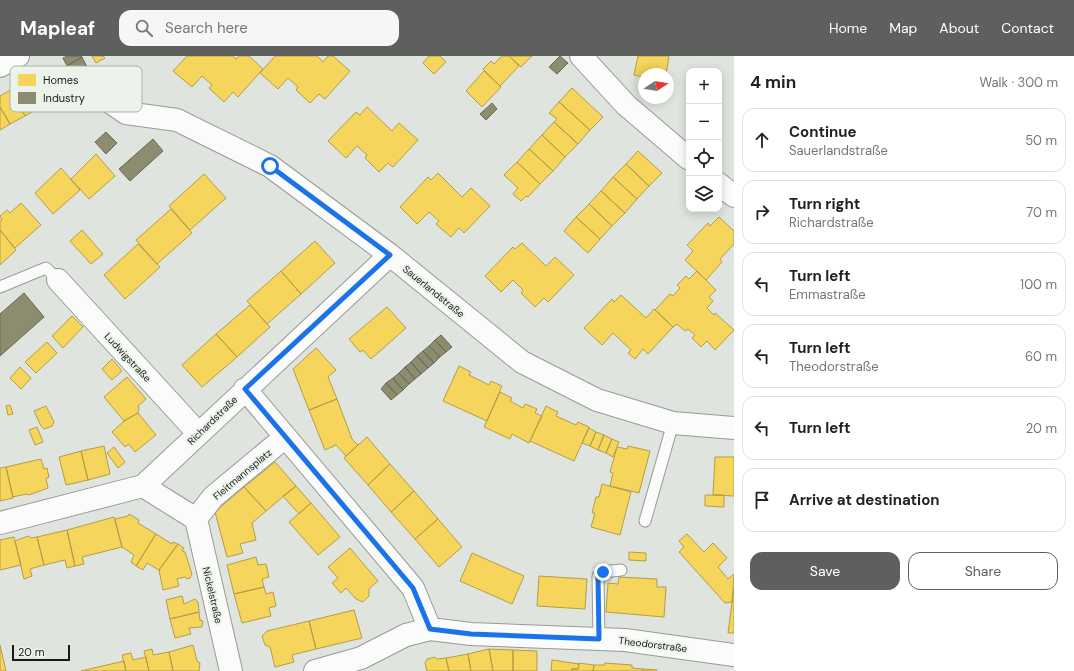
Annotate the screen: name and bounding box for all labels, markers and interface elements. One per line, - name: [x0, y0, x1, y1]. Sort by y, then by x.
- search box: [119, 10, 399, 46]
- text: Mapleaf: [20, 16, 95, 41]
- icon: search: [133, 17, 155, 39]
- text: Search here: [165, 18, 248, 38]
- text: Home: [829, 19, 867, 37]
- text: Map: [889, 19, 917, 37]
- text: About: [939, 19, 979, 37]
- text: Contact: [1001, 19, 1054, 37]
- legend: [10, 66, 142, 112]
- north arrow: [638, 68, 674, 104]
- map controls: [686, 68, 722, 212]
- button: +: [686, 68, 722, 104]
- text: 4 min: [750, 71, 796, 93]
- text: Homes: [43, 73, 79, 87]
- text: Walk · 300 m: [980, 74, 1058, 91]
- text: Industry: [43, 91, 85, 105]
- button: −: [686, 104, 722, 140]
- text: Continue: [789, 122, 857, 142]
- icon: ahead: [751, 129, 773, 151]
- text: 50 m: [1025, 132, 1057, 149]
- button: locate: [686, 140, 722, 176]
- text: Sauerlandstraße: [789, 142, 888, 159]
- route start: [261, 157, 279, 175]
- button: layers: [686, 176, 722, 212]
- text: Turn right: [789, 194, 860, 214]
- icon: right: [751, 201, 773, 223]
- text: 70 m: [1026, 204, 1057, 221]
- text: Richardstraße: [789, 214, 874, 231]
- street label: Sauerlandstraße: [400, 262, 468, 321]
- text: Turn left: [789, 266, 850, 286]
- icon: left: [751, 273, 773, 295]
- text: 100 m: [1020, 276, 1057, 293]
- text: Emmastraße: [789, 286, 866, 303]
- street label: Ludwigstraße: [101, 330, 154, 385]
- text: Turn left: [789, 338, 850, 358]
- icon: left: [751, 345, 773, 367]
- text: 60 m: [1025, 348, 1057, 365]
- text: Theodorstraße: [789, 358, 879, 375]
- street label: Richardstraße: [184, 393, 240, 448]
- icon: left: [751, 417, 773, 439]
- text: Turn left: [789, 418, 850, 438]
- text: 20 m: [1026, 420, 1057, 437]
- street label: Fleitmannsplatz: [210, 446, 275, 503]
- icon: arrive: [751, 489, 773, 511]
- text: Arrive at destination: [789, 490, 940, 510]
- button: Save: [750, 552, 900, 590]
- button: Share: [908, 552, 1058, 590]
- route end: [594, 563, 612, 581]
- street label: Nickelstraße: [200, 566, 225, 625]
- street label: Theodorstraße: [618, 634, 688, 655]
- scale bar: [12, 643, 70, 662]
- text: 20 m: [18, 645, 44, 659]

